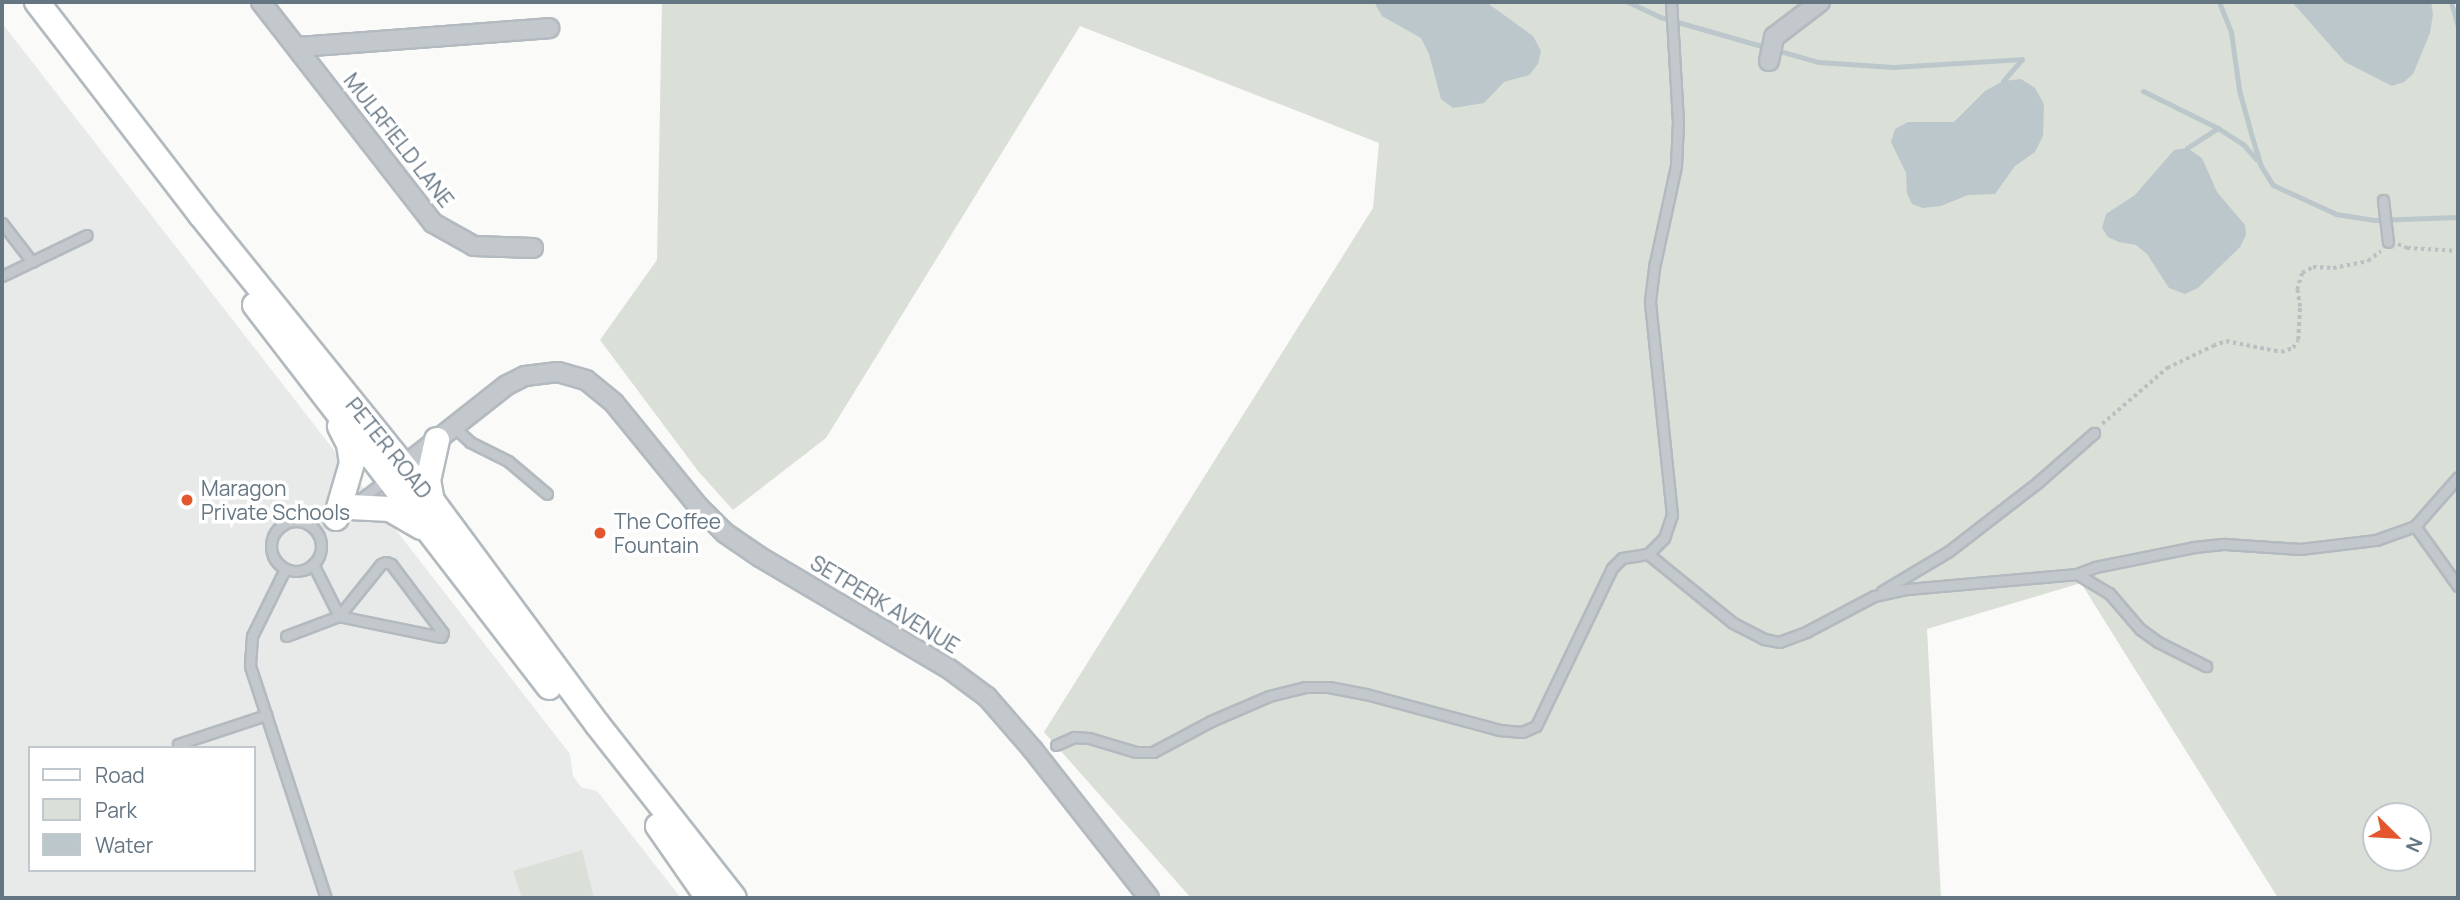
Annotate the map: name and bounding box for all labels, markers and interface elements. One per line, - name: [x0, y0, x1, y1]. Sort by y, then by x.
- street label: MULRFIELD LANE: [339, 68, 459, 212]
- street label: PETER ROAD: [341, 393, 437, 503]
- place label: Maragon Private Schools: [201, 475, 350, 525]
- marker: Maragon Private Schools: [179, 492, 195, 508]
- place label: The Coffee Fountain: [614, 508, 721, 558]
- marker: The Coffee Fountain: [592, 525, 608, 541]
- street label: SETPERK AVENUE: [806, 550, 964, 658]
- legend: [28, 746, 256, 872]
- text: Road: [95, 761, 145, 789]
- text: Park: [95, 796, 137, 824]
- north arrow: [2362, 802, 2432, 872]
- text: Water: [95, 831, 153, 859]
- text: N: [2400, 833, 2429, 856]

